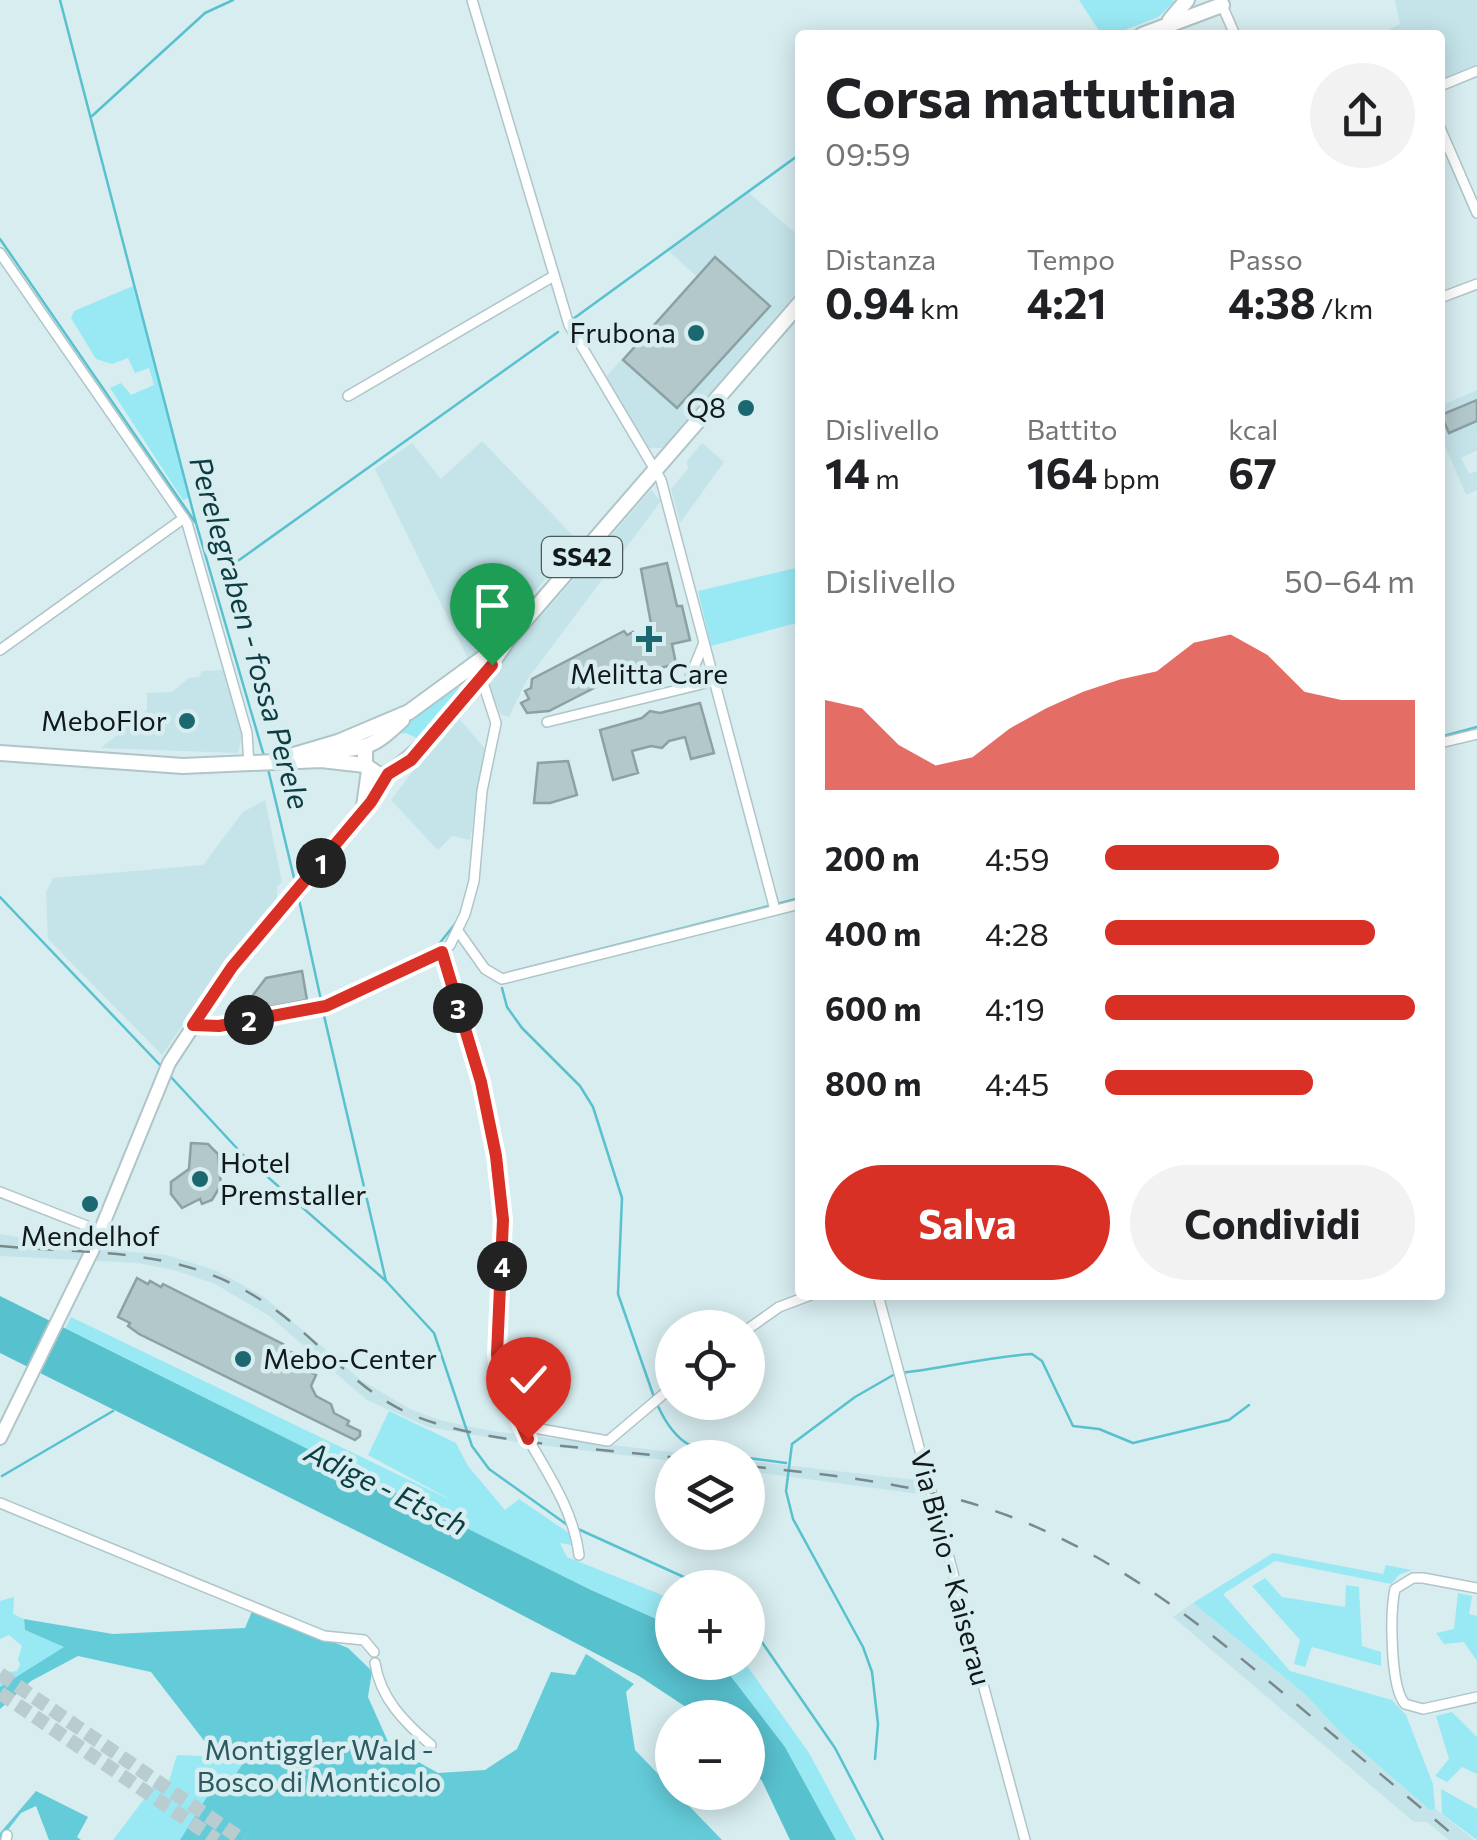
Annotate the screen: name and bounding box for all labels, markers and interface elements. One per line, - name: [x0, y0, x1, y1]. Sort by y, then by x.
- text: Corsa mattutina: [825, 62, 1237, 129]
- button: share: [1310, 63, 1415, 168]
- text: 09:59: [825, 133, 911, 173]
- text: Distanza: [825, 242, 936, 276]
- text: Tempo: [1027, 242, 1115, 276]
- text: Passo: [1228, 242, 1303, 276]
- text: 0.94: [825, 276, 915, 328]
- text: 4:21: [1027, 276, 1106, 328]
- text: 4:38: [1228, 276, 1316, 328]
- text: km: [915, 291, 960, 325]
- text: /km: [1316, 291, 1373, 325]
- place label: Frubona: [570, 315, 676, 349]
- marker: Frubona: [685, 322, 707, 344]
- place label: Q8: [686, 390, 726, 424]
- marker: Q8: [735, 397, 757, 419]
- text: Dislivello: [825, 412, 939, 446]
- text: Battito: [1027, 412, 1118, 446]
- text: kcal: [1228, 412, 1278, 446]
- text: 14: [825, 446, 870, 498]
- text: 164: [1027, 446, 1097, 498]
- text: 67: [1228, 446, 1277, 498]
- water label: Perelegraben - fossa Perele: [183, 451, 320, 813]
- text: m: [870, 461, 900, 495]
- text: bpm: [1097, 461, 1160, 495]
- road number: SS42: [542, 537, 622, 577]
- text: Dislivello: [825, 560, 956, 600]
- text: 50–64 m: [1284, 560, 1415, 600]
- pin: [450, 563, 535, 666]
- icon: arrive: [465, 578, 520, 633]
- marker: Melitta Care: [636, 626, 662, 652]
- place label: Melitta Care: [570, 656, 728, 690]
- place label: MeboFlor: [41, 703, 167, 737]
- marker: MeboFlor: [176, 710, 198, 732]
- pin: 1: [296, 838, 346, 888]
- text: 200 m: [825, 838, 920, 878]
- text: 4:59: [985, 838, 1050, 878]
- text: 1: [315, 846, 327, 880]
- text: 400 m: [825, 913, 921, 953]
- text: 4:28: [985, 913, 1049, 953]
- pin: 3: [433, 983, 483, 1033]
- text: 600 m: [825, 988, 921, 1028]
- text: 4:19: [985, 988, 1045, 1028]
- text: 3: [450, 991, 466, 1025]
- pin: 2: [224, 995, 274, 1045]
- text: 2: [241, 1003, 257, 1037]
- text: 800 m: [825, 1063, 921, 1103]
- text: 4:45: [985, 1063, 1049, 1103]
- place label: Hotel Premstaller: [220, 1145, 366, 1211]
- button: Salva: [825, 1165, 1110, 1280]
- button: Condividi: [1130, 1165, 1415, 1280]
- marker: Hotel Premstaller: [189, 1168, 211, 1190]
- marker: Mendelhof: [79, 1193, 101, 1215]
- place label: Mendelhof: [20, 1218, 160, 1252]
- pin: 4: [477, 1241, 527, 1291]
- text: 4: [493, 1249, 511, 1283]
- map controls: [655, 1310, 765, 1810]
- button: locate: [655, 1310, 765, 1420]
- pin: [486, 1337, 571, 1440]
- place label: Mebo-Center: [263, 1341, 437, 1375]
- marker: Mebo-Center: [232, 1348, 254, 1370]
- icon: check: [501, 1352, 556, 1407]
- water label: Adige - Etsch: [299, 1431, 474, 1542]
- button: layers: [655, 1440, 765, 1550]
- street label: Via Bivio - Kaiserau: [904, 1447, 1000, 1689]
- button: +: [655, 1570, 765, 1680]
- button: −: [655, 1700, 765, 1810]
- park label: Montiggler Wald - Bosco di Monticolo: [197, 1732, 441, 1798]

